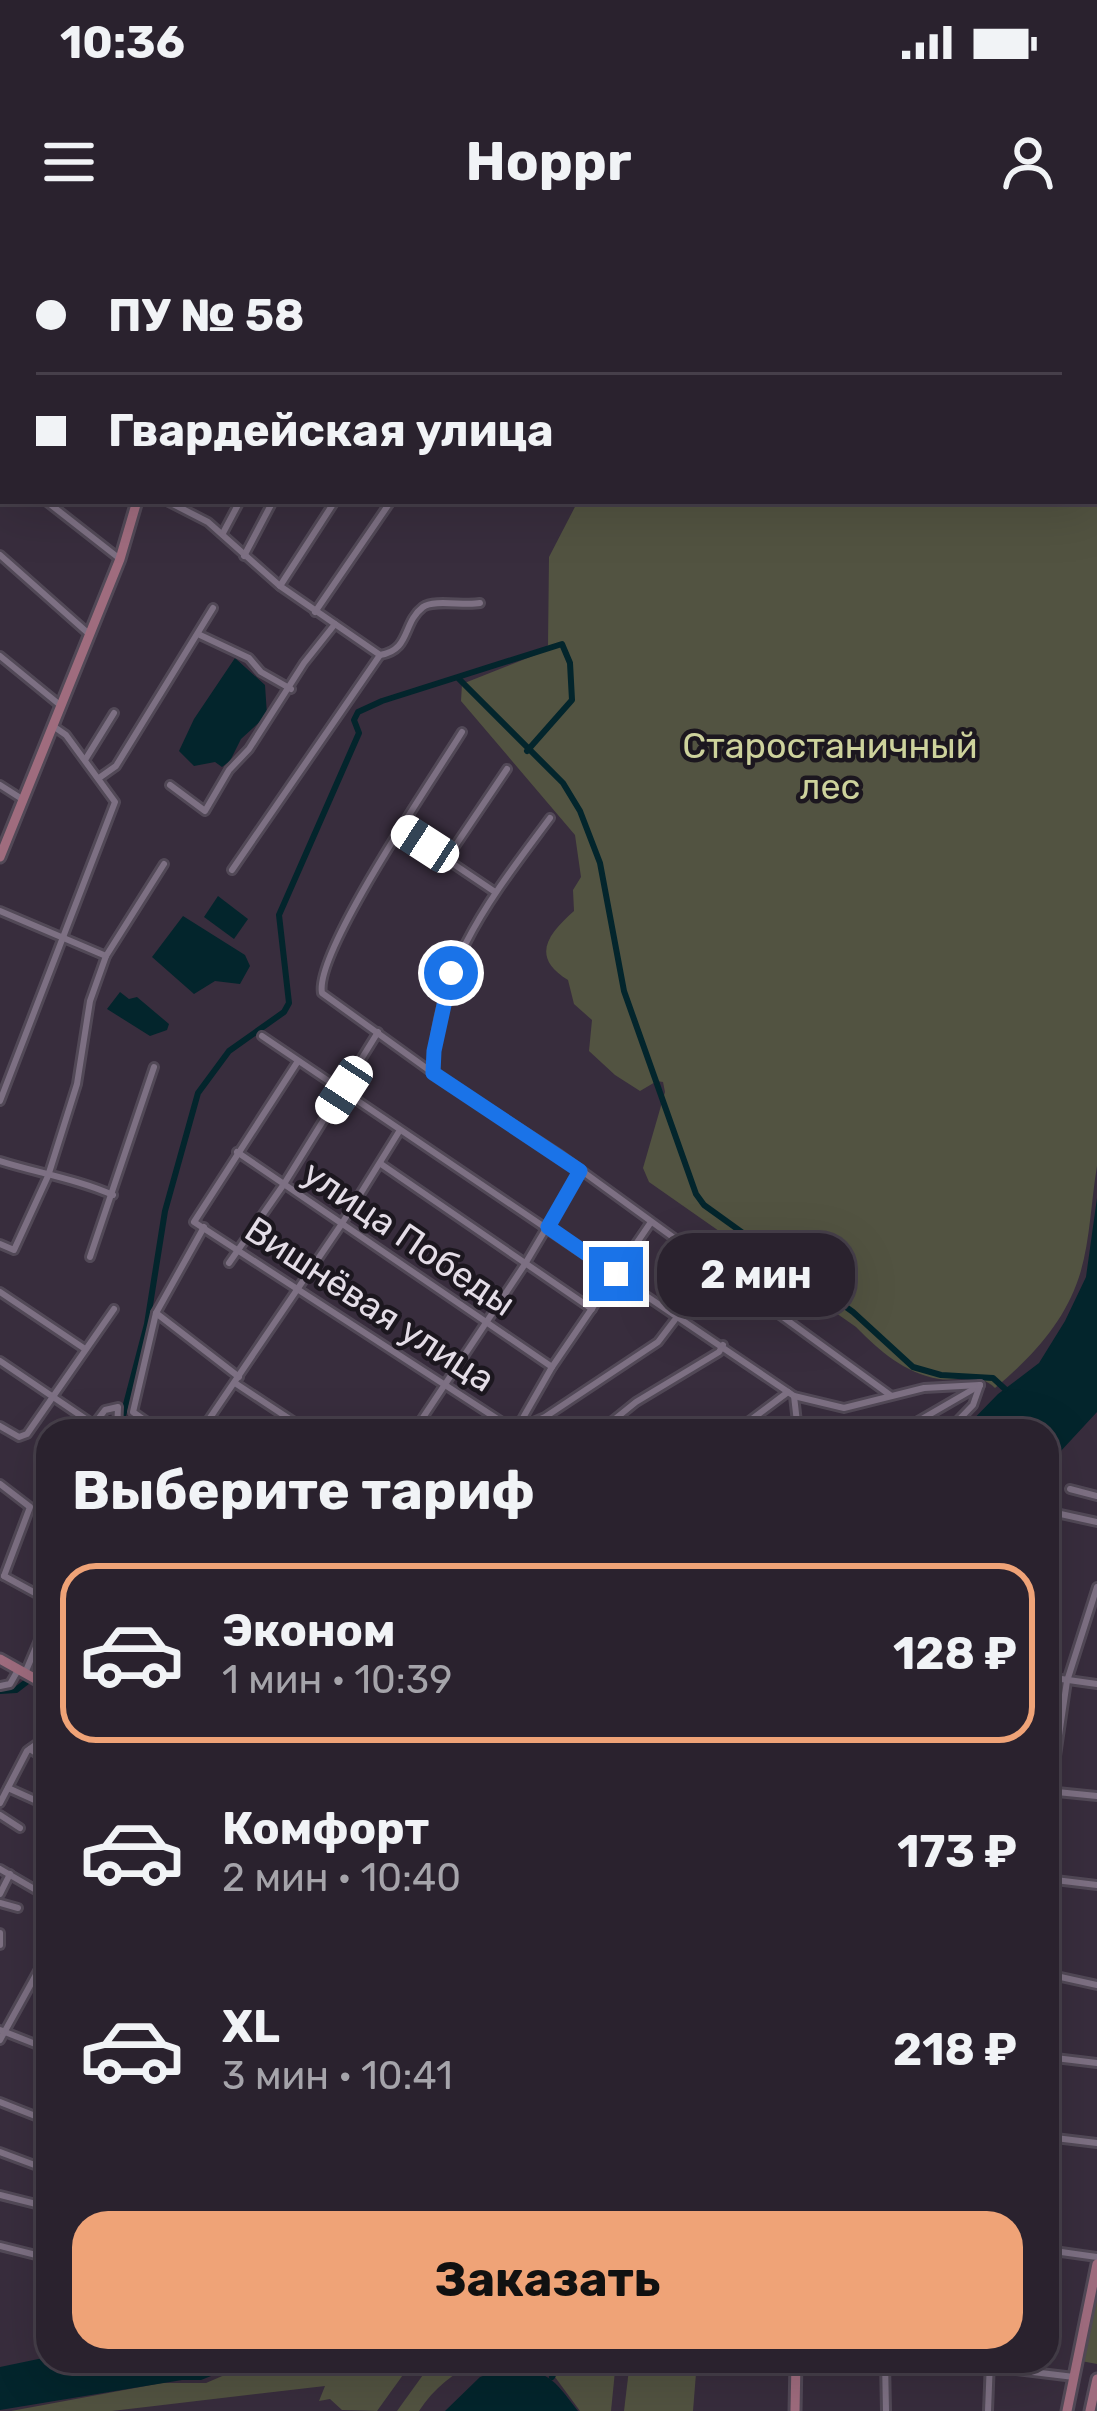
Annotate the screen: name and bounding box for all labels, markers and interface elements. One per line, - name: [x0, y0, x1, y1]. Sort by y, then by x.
- text: 10:36: [60, 16, 185, 69]
- icon: menu: [36, 129, 102, 195]
- icon: person: [995, 129, 1061, 195]
- text: Hoppr: [466, 130, 631, 194]
- text: ПУ № 58: [108, 289, 304, 342]
- text: Гвардейская улица: [108, 404, 553, 457]
- park label: Старостаничный лес: [682, 724, 978, 808]
- car: [385, 809, 465, 879]
- route start: [424, 946, 478, 1000]
- car: [309, 1050, 379, 1130]
- street label: улица Победы: [295, 1151, 523, 1325]
- street label: Вишнёвая улица: [237, 1207, 503, 1401]
- callout: 2 мин: [658, 1232, 856, 1316]
- route end: [589, 1247, 643, 1301]
- text: 2 мин: [700, 1252, 812, 1298]
- text: Выберите тариф: [72, 1459, 535, 1523]
- icon: car: [78, 1599, 186, 1707]
- text: Эконом: [222, 1604, 396, 1657]
- text: 128 ₽: [893, 1627, 1017, 1680]
- text: 1 мин · 10:39: [222, 1657, 452, 1703]
- icon: car: [78, 1797, 186, 1905]
- text: Комфорт: [222, 1802, 429, 1855]
- text: 173 ₽: [897, 1825, 1017, 1878]
- text: 2 мин · 10:40: [222, 1855, 461, 1901]
- icon: car: [78, 1995, 186, 2103]
- text: XL: [222, 2000, 280, 2053]
- text: 218 ₽: [893, 2023, 1017, 2076]
- text: 3 мин · 10:41: [222, 2053, 453, 2099]
- button: Заказать: [72, 2211, 1023, 2349]

